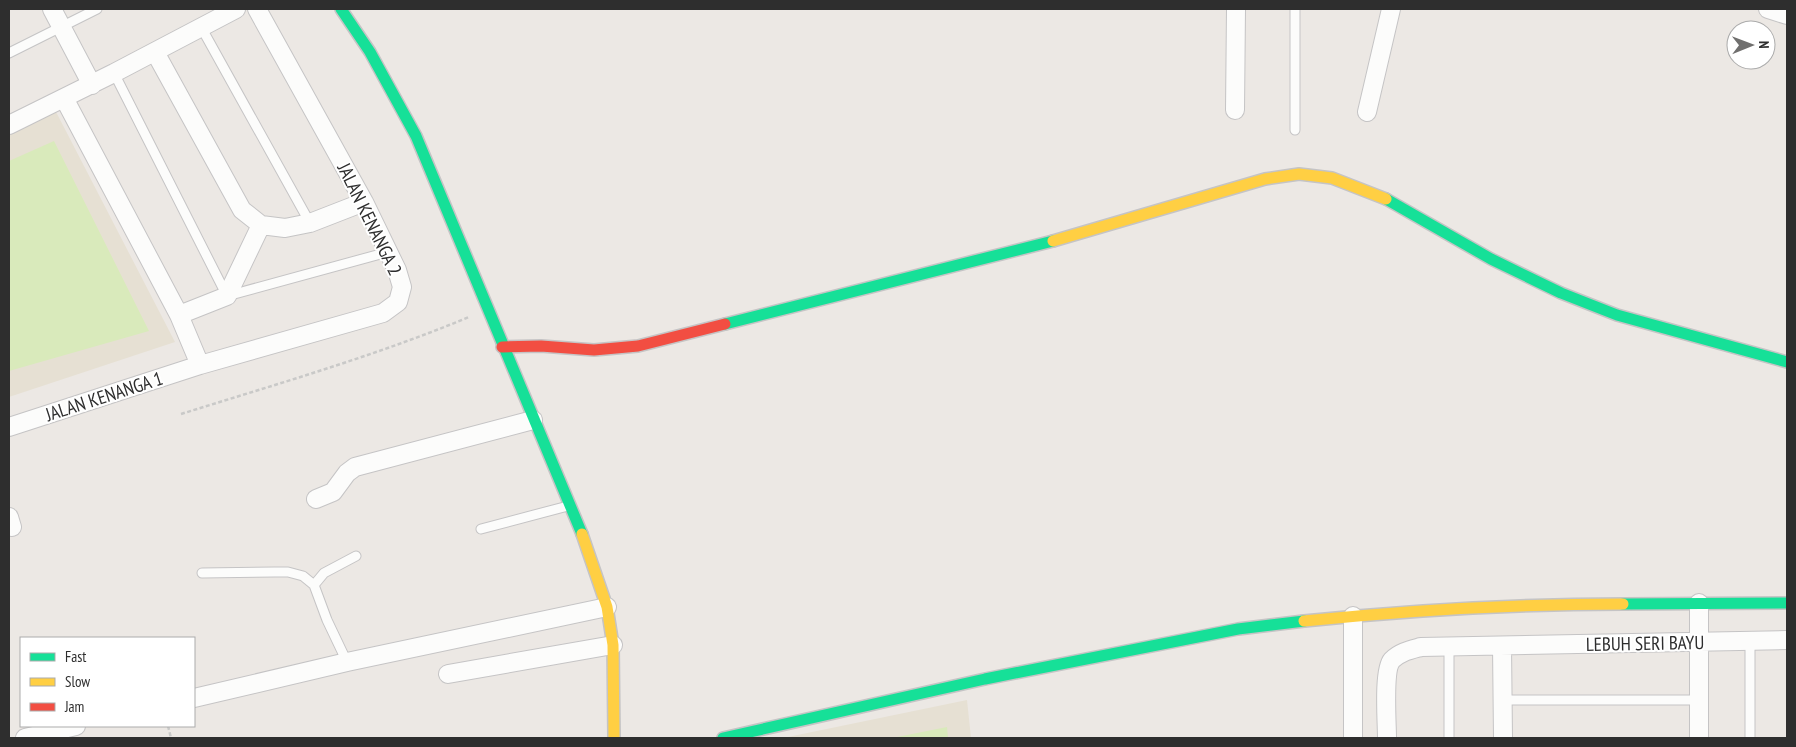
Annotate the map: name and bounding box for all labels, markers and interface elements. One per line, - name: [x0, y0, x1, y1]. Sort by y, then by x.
- north arrow: [1726, 20, 1776, 70]
- text: N: [1755, 41, 1773, 49]
- street label: JALAN KENANGA 2: [332, 158, 408, 279]
- street label: JALAN KENANGA 1: [41, 366, 166, 427]
- street label: LEBUH SERI BAYU: [1586, 630, 1704, 656]
- legend: [20, 637, 195, 727]
- text: Fast: [65, 647, 86, 666]
- text: Slow: [65, 672, 90, 691]
- text: Jam: [64, 697, 84, 716]

